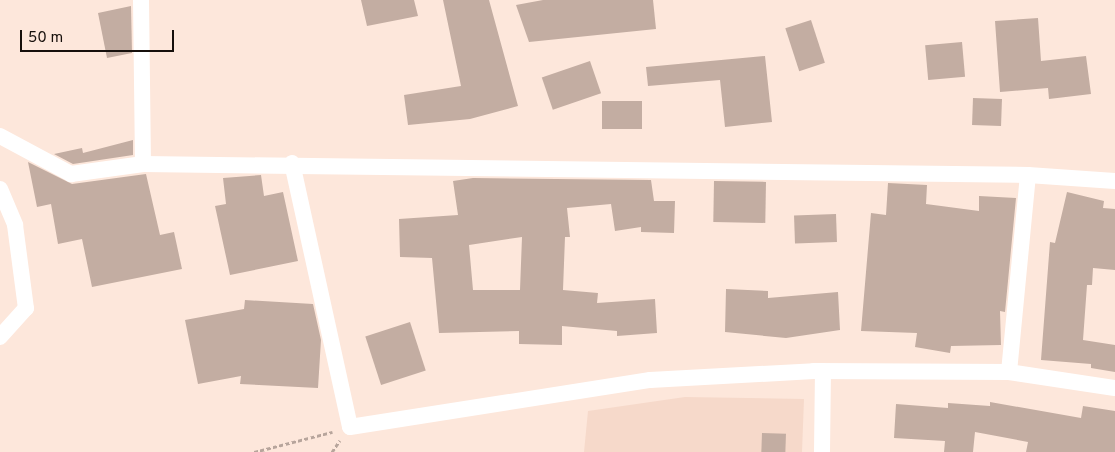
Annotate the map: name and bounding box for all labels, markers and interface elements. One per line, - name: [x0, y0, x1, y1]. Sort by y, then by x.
- scale bar: [22, 20, 176, 52]
- text: 50 m: [28, 29, 63, 48]

